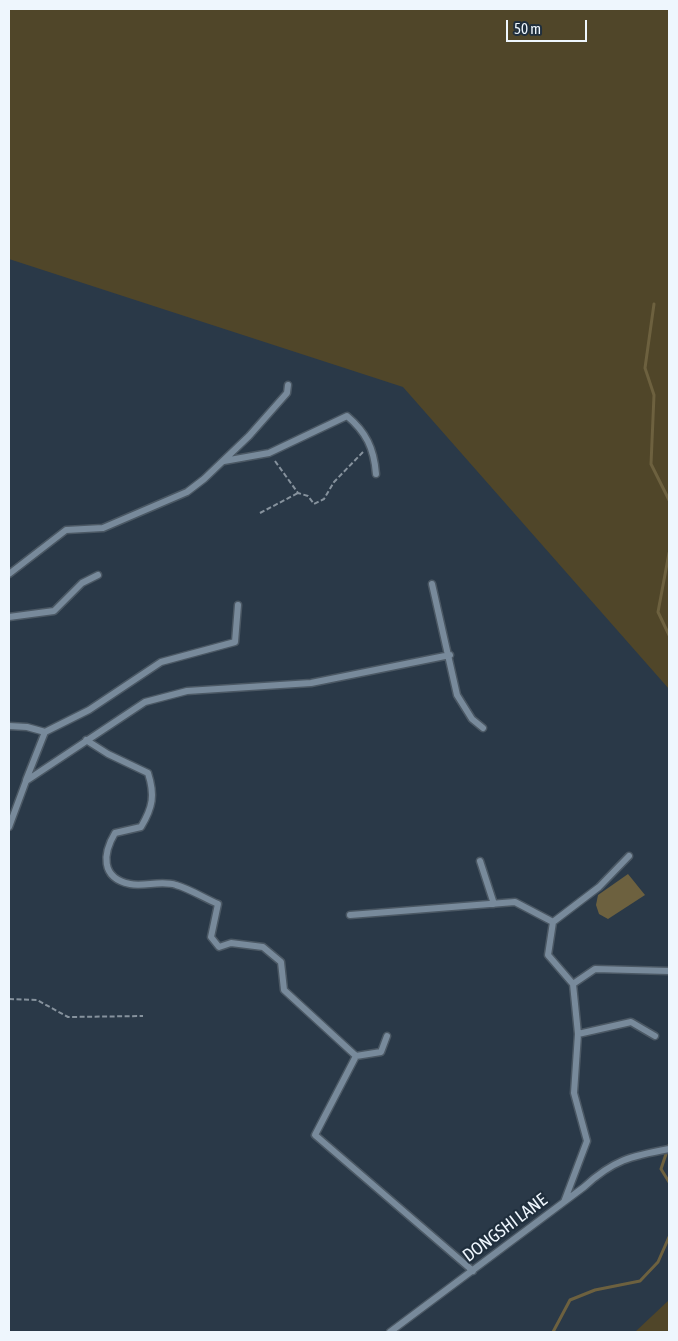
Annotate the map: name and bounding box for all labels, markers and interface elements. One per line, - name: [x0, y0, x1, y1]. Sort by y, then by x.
- scale bar: [508, 10, 589, 42]
- text: 50 m: [514, 20, 541, 37]
- street label: DONGSHI LANE: [459, 1189, 551, 1267]

